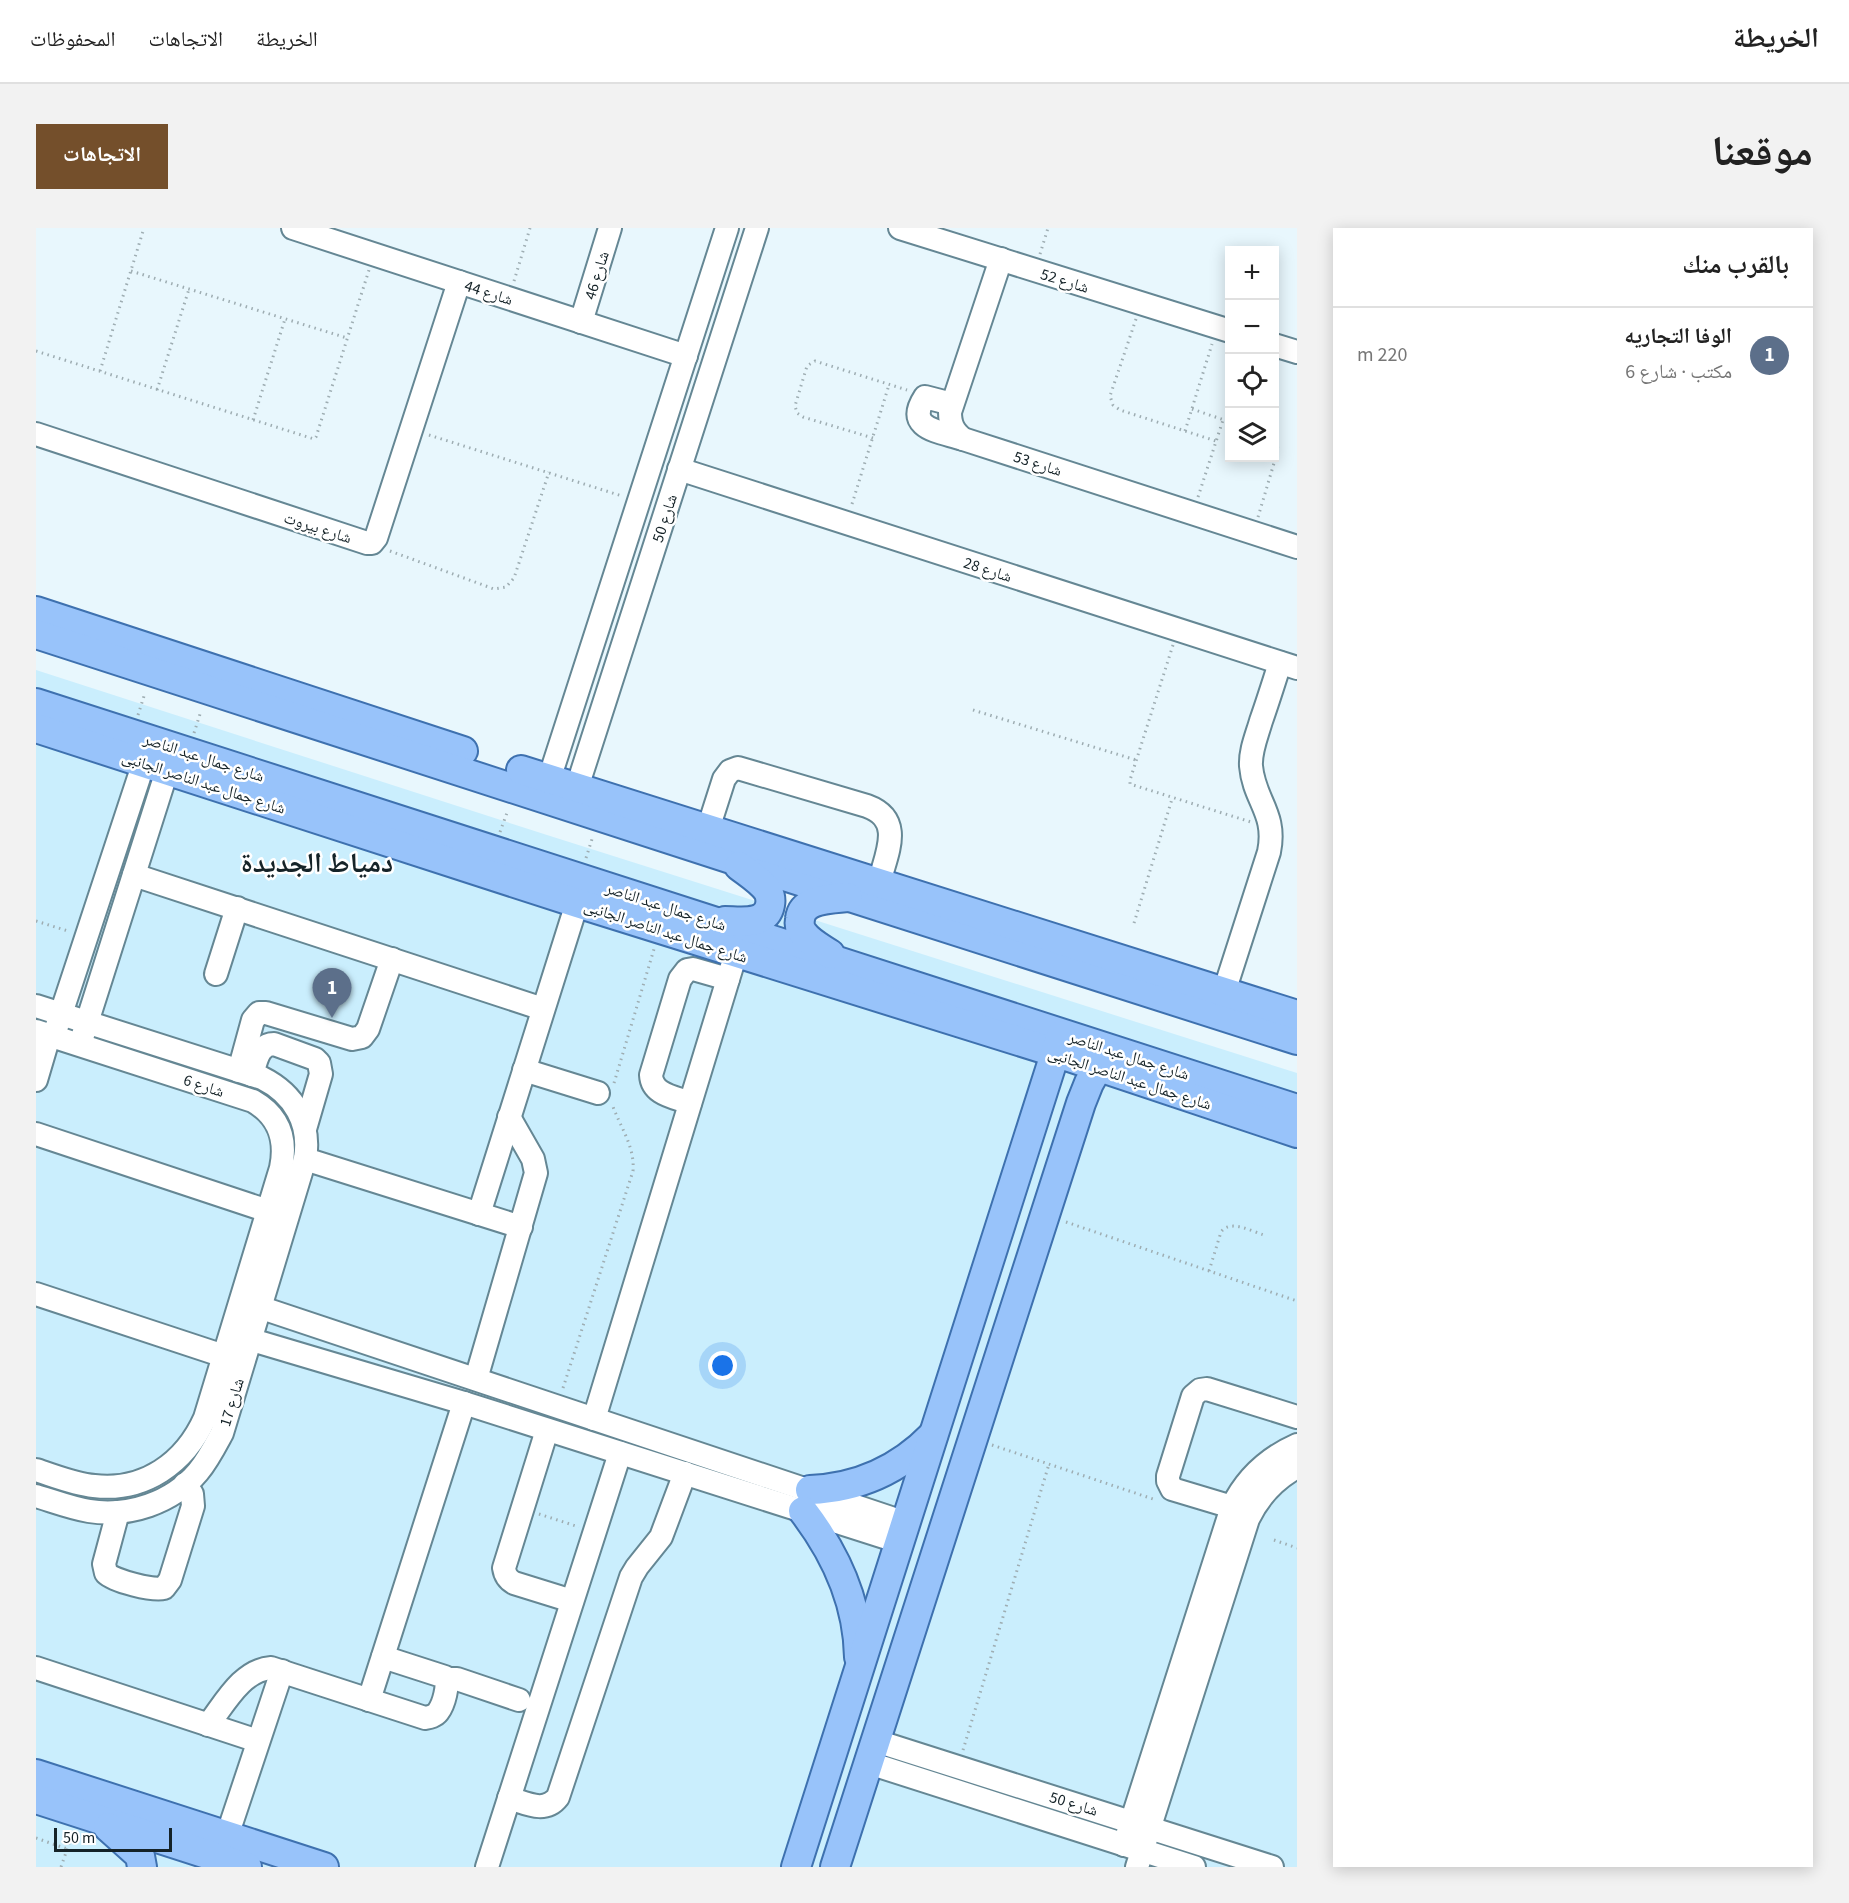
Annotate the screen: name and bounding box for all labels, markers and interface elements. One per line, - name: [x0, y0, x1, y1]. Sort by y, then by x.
- text: الخريطة: [1733, 18, 1819, 58]
- text: المحفوظات: [30, 24, 115, 54]
- text: الاتجاهات: [148, 24, 223, 54]
- text: الخريطة: [256, 24, 318, 54]
- text: موقعنا: [1712, 122, 1813, 182]
- button: الاتجاهات: [36, 124, 168, 189]
- map controls: [1225, 246, 1279, 462]
- button: +: [1225, 246, 1279, 300]
- text: بالقرب منك: [1682, 246, 1789, 283]
- street label: شارع 46: [579, 248, 615, 302]
- street label: شارع 52: [1038, 263, 1092, 299]
- street label: شارع 44: [462, 275, 516, 311]
- button: −: [1225, 300, 1279, 354]
- text: الوفا التجاريه: [1624, 320, 1732, 352]
- text: 220 m: [1357, 341, 1407, 369]
- text: 1: [1764, 341, 1775, 369]
- button: locate: [1225, 354, 1279, 408]
- text: مكتب · شارع 6: [1625, 358, 1732, 386]
- button: layers: [1225, 408, 1279, 462]
- street label: شارع 53: [1011, 446, 1065, 482]
- street label: شارع 50: [647, 491, 683, 545]
- street label: شارع بيروت: [281, 507, 354, 549]
- street label: شارع 28: [961, 552, 1015, 588]
- street label: شارع جمال عبد الناصر: [140, 728, 267, 788]
- street label: شارع جمال عبد الناصر الجانبى: [119, 746, 288, 820]
- district label: دمياط الجديدة: [241, 843, 393, 883]
- street label: شارع جمال عبد الناصر: [602, 877, 729, 937]
- street label: شارع جمال عبد الناصر الجانبى: [581, 895, 750, 969]
- pin: 1: [312, 968, 352, 1018]
- street label: شارع جمال عبد الناصر: [1065, 1026, 1192, 1086]
- street label: شارع جمال عبد الناصر الجانبى: [1045, 1042, 1214, 1116]
- street label: شارع 6: [181, 1069, 227, 1103]
- your location: [708, 1351, 737, 1380]
- street label: شارع 17: [214, 1375, 250, 1429]
- street label: شارع 50: [1047, 1786, 1101, 1822]
- scale bar: [54, 1825, 172, 1852]
- text: 50 m: [63, 1827, 95, 1849]

